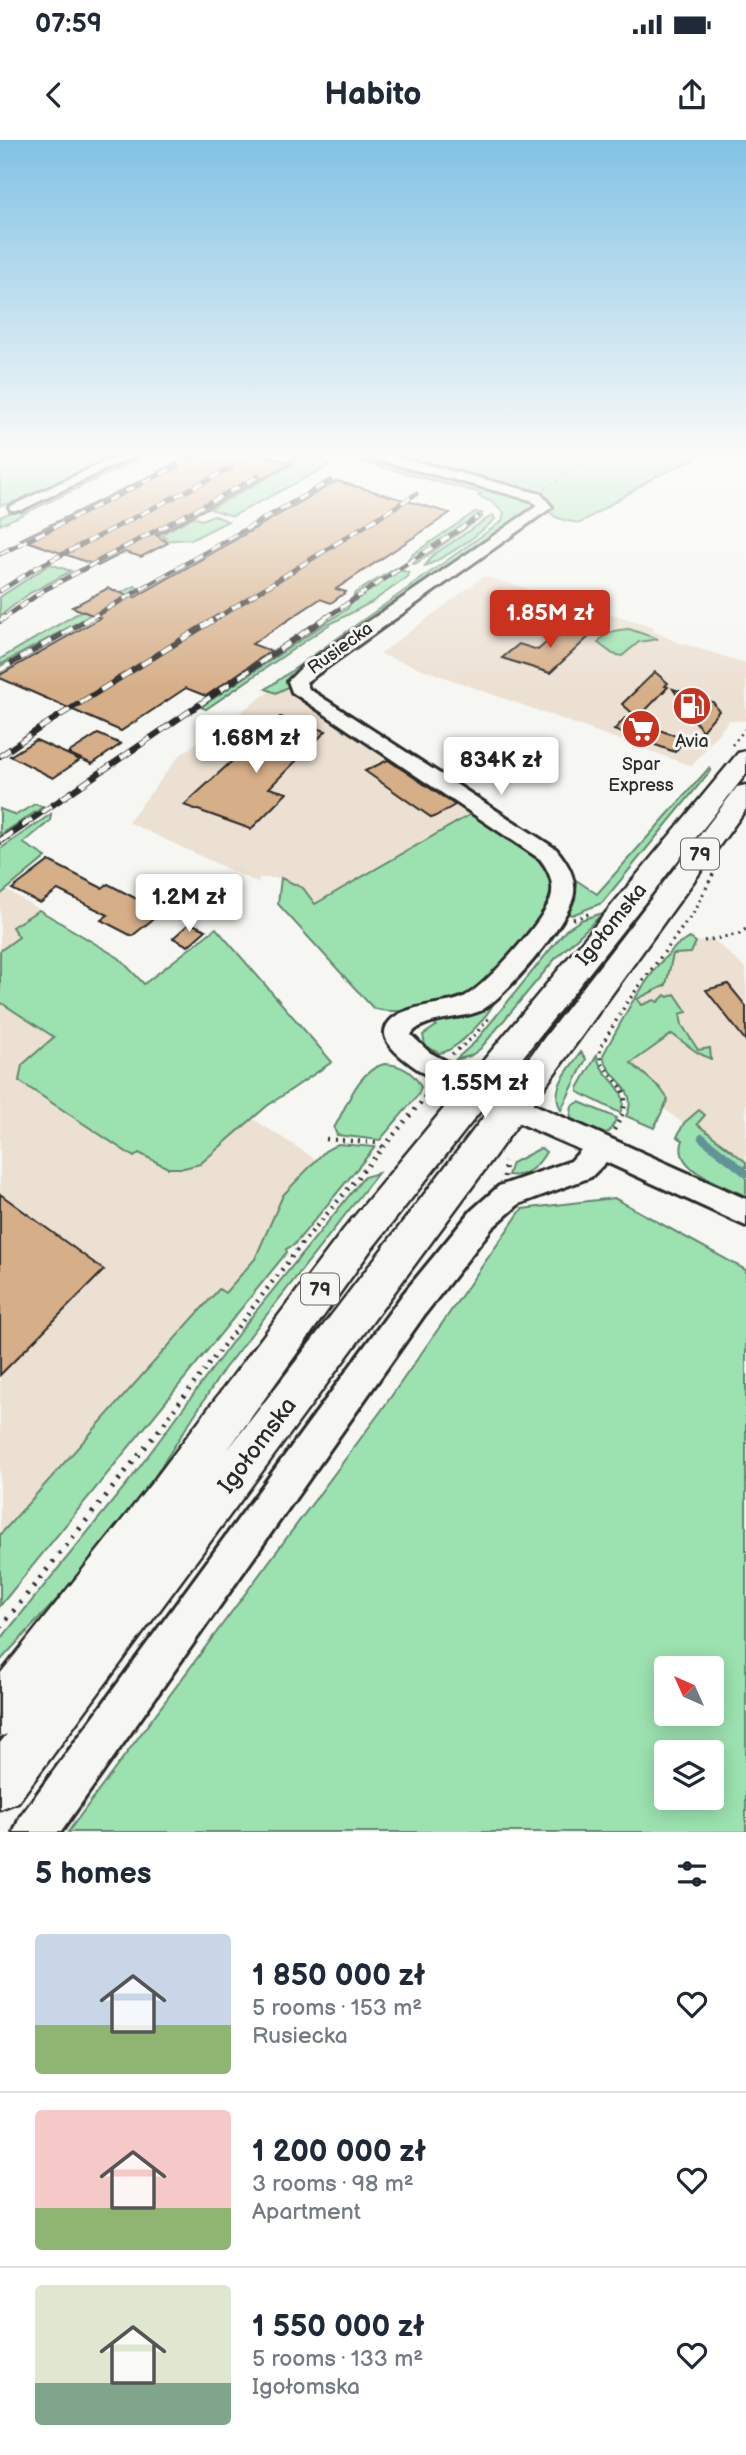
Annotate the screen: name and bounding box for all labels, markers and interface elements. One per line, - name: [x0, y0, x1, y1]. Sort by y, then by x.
- text: 07:59: [35, 9, 102, 40]
- text: Habito: [324, 75, 422, 114]
- icon: back: [35, 76, 73, 114]
- icon: share: [673, 76, 711, 114]
- pin: 1.85M zł: [478, 590, 622, 650]
- text: 1.85M zł: [506, 599, 594, 627]
- street label: Rusiecka: [304, 618, 377, 679]
- fuel station icon: Avia: [671, 685, 713, 727]
- supermarket icon: Spar Express: [620, 708, 662, 750]
- pin: 1.68M zł: [184, 716, 328, 775]
- text: 1.68M zł: [212, 724, 300, 752]
- place label: Avia: [675, 731, 709, 752]
- pin: 834K zł: [436, 738, 566, 797]
- text: 834K zł: [460, 746, 542, 774]
- place label: Spar Express: [608, 754, 674, 796]
- road number: 79: [681, 838, 719, 870]
- pin: 1.2M zł: [124, 874, 254, 934]
- street label: Igołomska: [571, 878, 652, 970]
- text: 1.2M zł: [152, 883, 226, 911]
- pin: 1.55M zł: [413, 1060, 557, 1120]
- text: 1.55M zł: [441, 1069, 529, 1097]
- road number: 79: [301, 1274, 339, 1304]
- street label: Igołomska: [212, 1392, 303, 1499]
- north arrow: [654, 1656, 724, 1726]
- map controls: [654, 1656, 724, 1810]
- button: layers: [654, 1740, 724, 1810]
- icon: filters: [673, 1855, 711, 1893]
- text: 5 homes: [35, 1856, 152, 1892]
- text: 1 850 000 zł: [252, 1958, 425, 1994]
- icon: home: [91, 1962, 175, 2046]
- icon: heart: [673, 1985, 711, 2023]
- text: 5 rooms · 153 m²: [252, 1994, 422, 2022]
- text: Rusiecka: [252, 2022, 348, 2050]
- text: 1 200 000 zł: [252, 2134, 426, 2170]
- icon: home: [91, 2138, 175, 2222]
- icon: heart: [673, 2161, 711, 2199]
- text: 3 rooms · 98 m²: [252, 2170, 414, 2198]
- text: Apartment: [252, 2198, 361, 2226]
- text: 1 550 000 zł: [252, 2309, 425, 2345]
- icon: home: [91, 2313, 175, 2397]
- icon: heart: [673, 2336, 711, 2374]
- text: 5 rooms · 133 m²: [252, 2345, 423, 2373]
- text: Igołomska: [252, 2373, 360, 2401]

